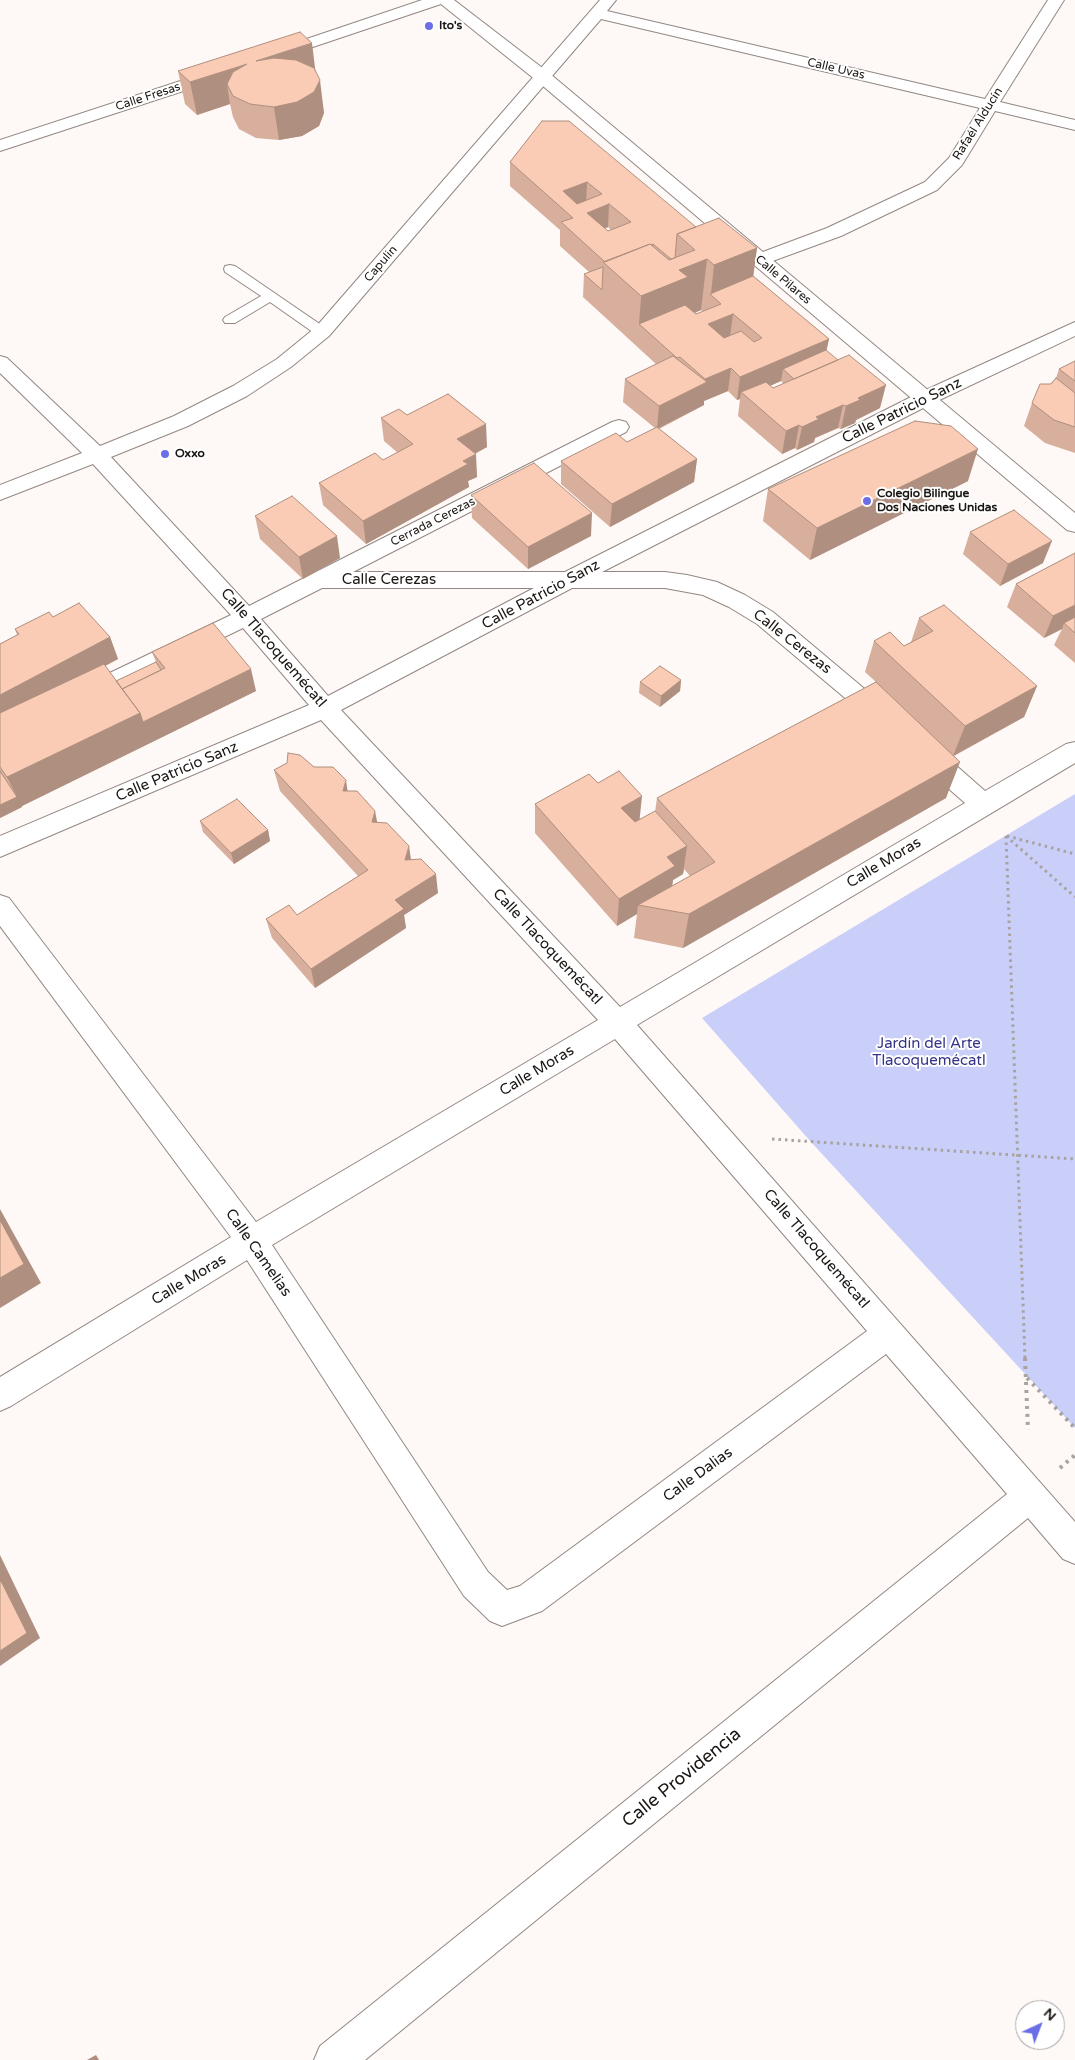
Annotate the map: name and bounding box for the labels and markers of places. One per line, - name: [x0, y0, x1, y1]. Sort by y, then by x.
- place label: Ito's: [439, 19, 462, 33]
- marker: Ito's: [423, 20, 435, 32]
- place label: Oxxo: [175, 447, 205, 461]
- marker: Oxxo: [159, 448, 171, 460]
- place label: Colegio Bilingue Dos Naciones Unidas: [877, 487, 997, 515]
- marker: Colegio Bilingue Dos Naciones Unidas: [861, 495, 873, 507]

